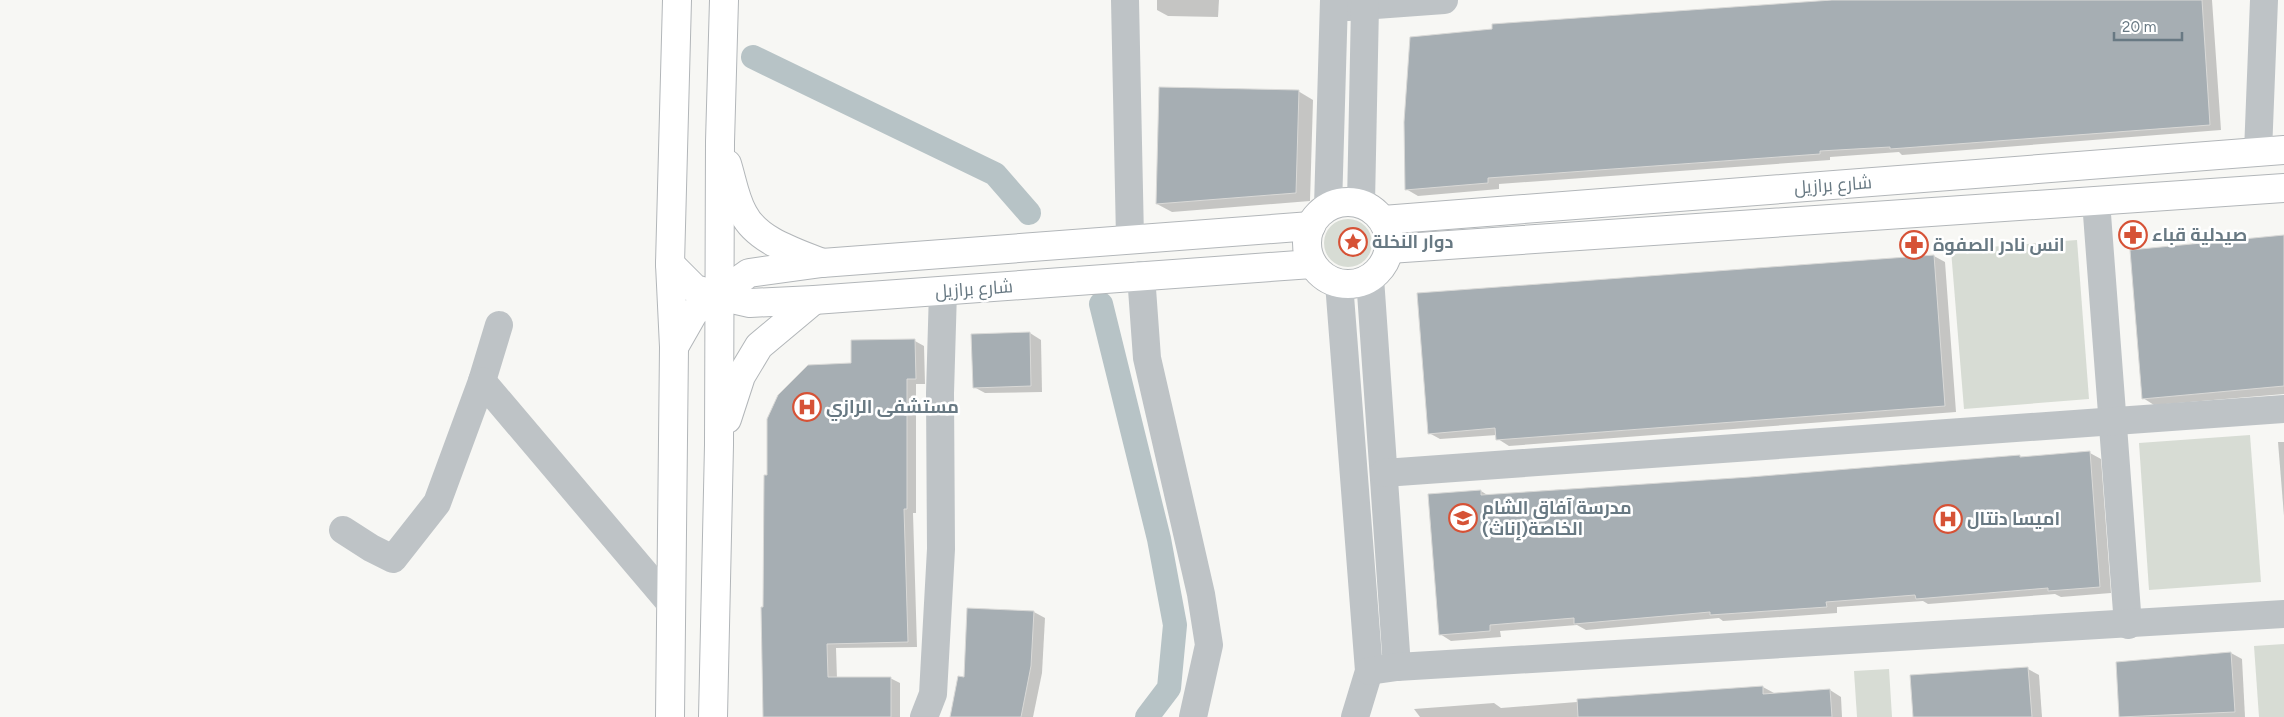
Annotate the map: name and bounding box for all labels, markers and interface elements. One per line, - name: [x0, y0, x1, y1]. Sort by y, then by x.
- scale bar: [2114, 10, 2182, 42]
- text: 20 m: [2122, 18, 2156, 36]
- street label: شارع برازيل: [1793, 171, 1873, 200]
- pharmacy icon: صيدلية قباء: [2118, 220, 2148, 250]
- place label: صيدلية قباء: [2152, 224, 2247, 246]
- place icon: دوار النخلة: [1338, 227, 1368, 257]
- pharmacy icon: انس نادر الصفوة: [1899, 230, 1929, 260]
- place label: دوار النخلة: [1372, 231, 1453, 253]
- place label: انس نادر الصفوة: [1933, 234, 2065, 256]
- street label: شارع برازيل: [934, 275, 1014, 304]
- hospital icon: مستشفى الرازي: [792, 392, 822, 422]
- place label: مستشفى الرازي: [826, 396, 959, 421]
- place label: مدرسة آفاق الشام الخاصة(إناث): [1482, 497, 1632, 541]
- school or university icon: مدرسة آفاق الشام الخاصة(إناث): [1448, 503, 1478, 533]
- hospital icon: اميسا دنتال: [1933, 504, 1963, 534]
- place label: اميسا دنتال: [1967, 508, 2060, 530]

